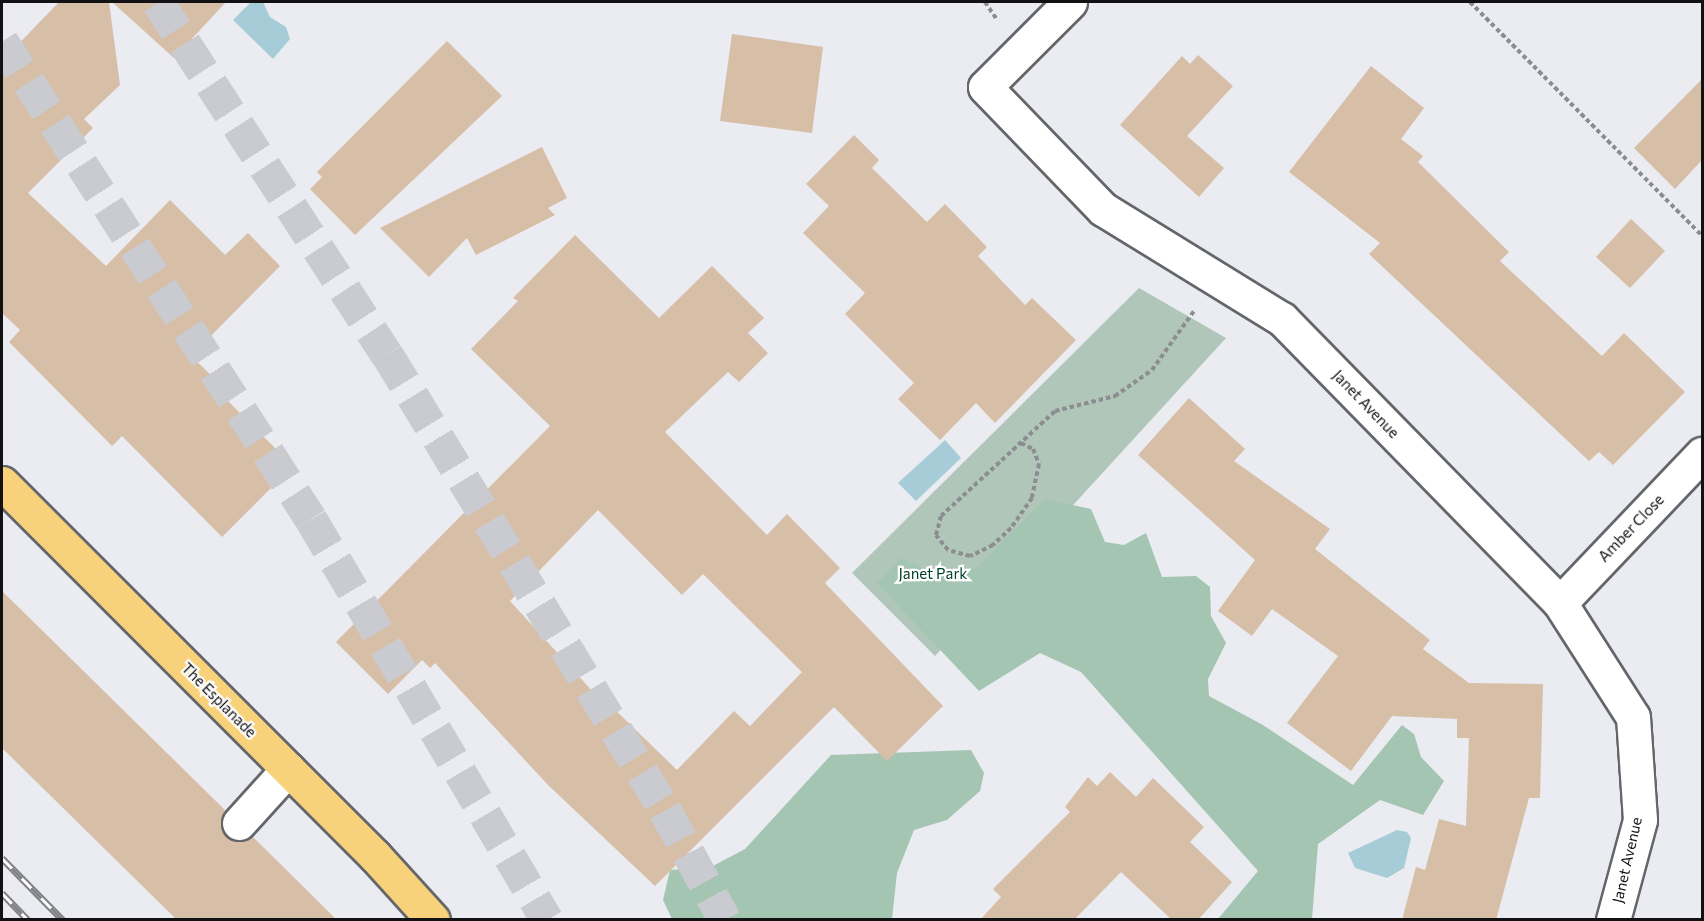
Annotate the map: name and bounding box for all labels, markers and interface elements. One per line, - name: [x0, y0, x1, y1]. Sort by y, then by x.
- street label: Janet Avenue: [1329, 366, 1403, 442]
- street label: Amber Close: [1594, 491, 1668, 565]
- park label: Janet Park: [898, 565, 968, 583]
- street label: The Esplanade: [178, 659, 260, 741]
- street label: Janet Avenue: [1608, 815, 1646, 905]

